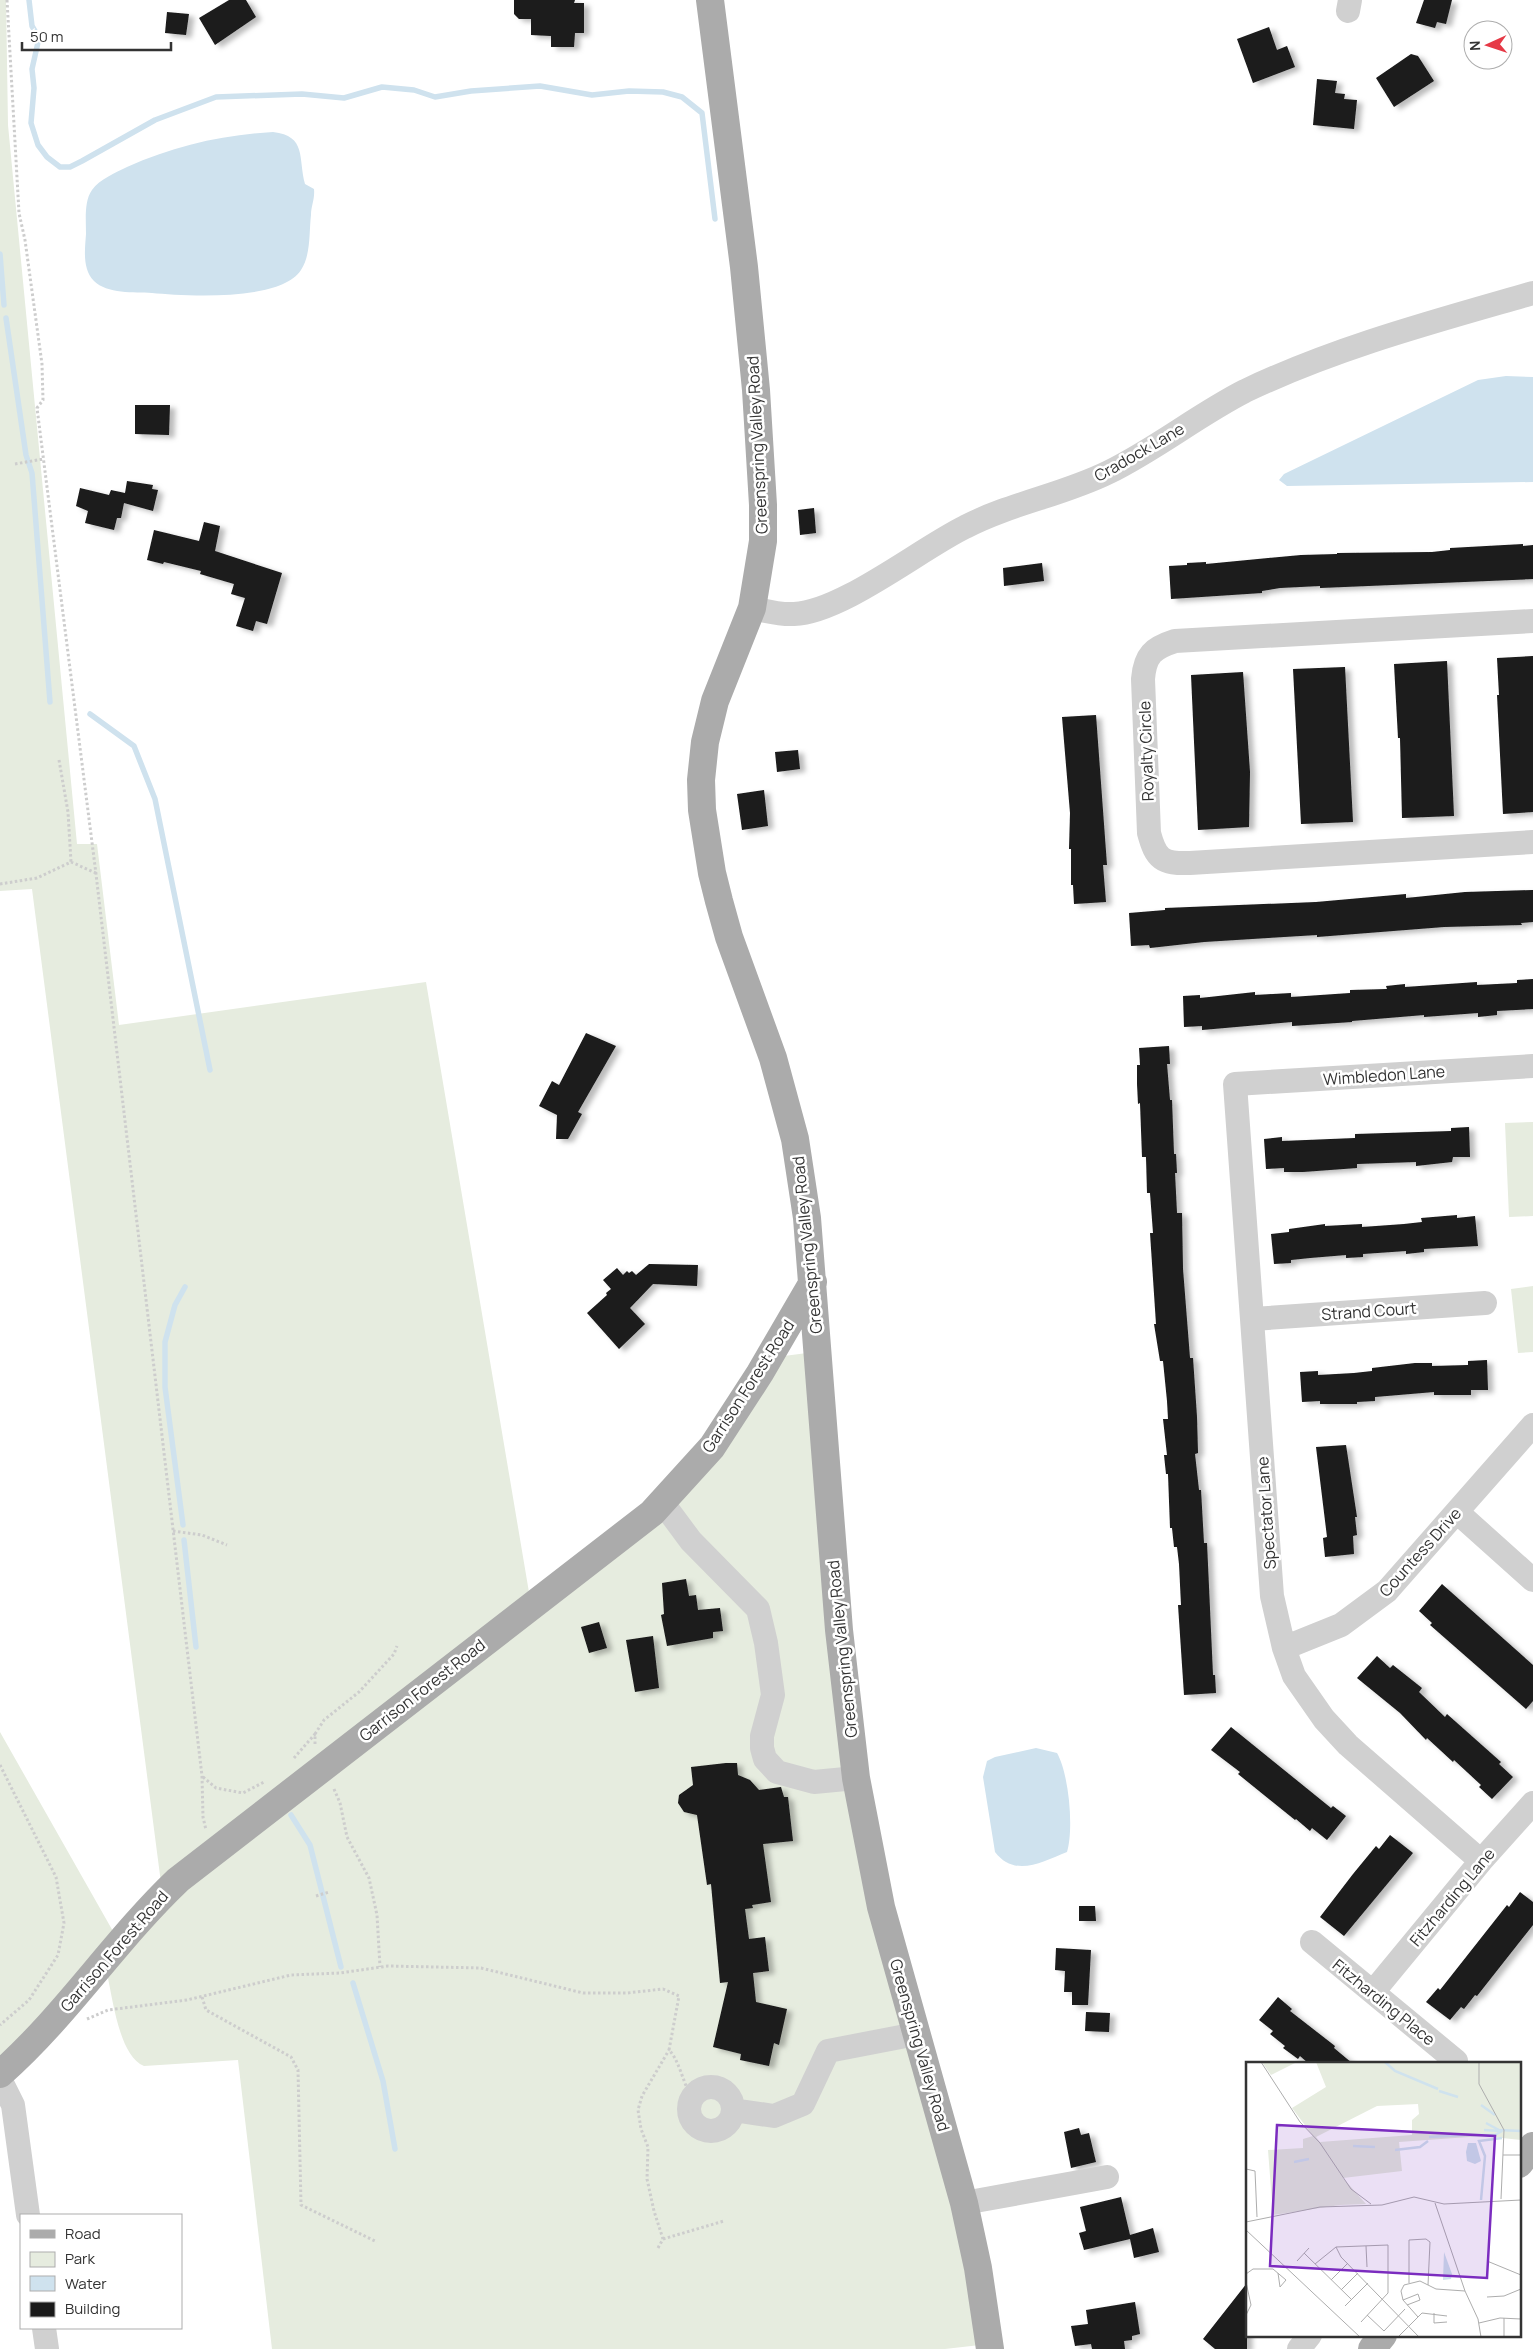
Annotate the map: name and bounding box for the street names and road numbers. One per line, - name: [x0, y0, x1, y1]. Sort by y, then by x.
- street label: Greenspring Valley Road: [741, 355, 773, 535]
- street label: Cradock Lane: [1090, 417, 1188, 487]
- street label: Royalty Circle: [1133, 701, 1159, 801]
- street label: Wimbledon Lane: [1322, 1060, 1446, 1090]
- street label: Greenspring Valley Road: [787, 1155, 827, 1335]
- street label: Strand Court: [1321, 1297, 1417, 1325]
- street label: Garrison Forest Road: [697, 1315, 799, 1457]
- street label: Spectator Lane: [1251, 1456, 1281, 1570]
- street label: Countess Drive: [1374, 1503, 1466, 1601]
- street label: Greenspring Valley Road: [822, 1559, 862, 1739]
- street label: Garrison Forest Road: [354, 1634, 490, 1746]
- street label: Fitzharding Lane: [1404, 1843, 1500, 1951]
- street label: Garrison Forest Road: [55, 1886, 173, 2016]
- street label: Fitzharding Place: [1328, 1954, 1440, 2050]
- street label: Greenspring Valley Road: [885, 1956, 955, 2134]

